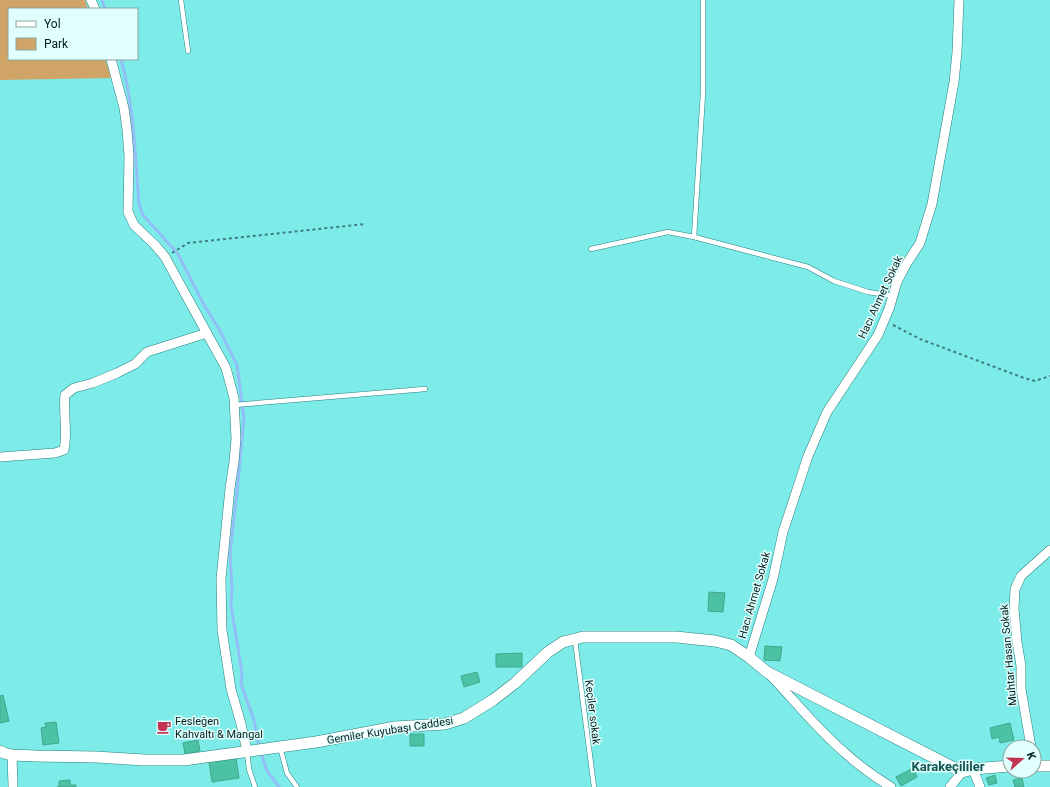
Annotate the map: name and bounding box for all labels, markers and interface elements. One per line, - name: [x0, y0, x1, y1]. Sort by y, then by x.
- legend: [8, 8, 138, 60]
- text: Yol: [44, 17, 61, 31]
- text: Park: [44, 37, 69, 51]
- street label: Hacı Ahmet Sokak: [856, 253, 906, 341]
- street label: Hacı Ahmet Sokak: [736, 550, 773, 640]
- street label: Muhtar Hasan Sokak: [998, 603, 1019, 706]
- street label: Keçiler sokak: [582, 679, 603, 746]
- street label: Gemiler Kuyubaşı Caddesi: [326, 714, 454, 747]
- place label: Fesleğen Kahvaltı & Mangal: [175, 715, 263, 741]
- cafe icon: Fesleğen Kahvaltı & Mangal: [156, 719, 172, 735]
- north arrow: [1002, 739, 1042, 779]
- text: K: [1024, 750, 1039, 762]
- district label: Karakeçililer: [912, 759, 985, 774]

